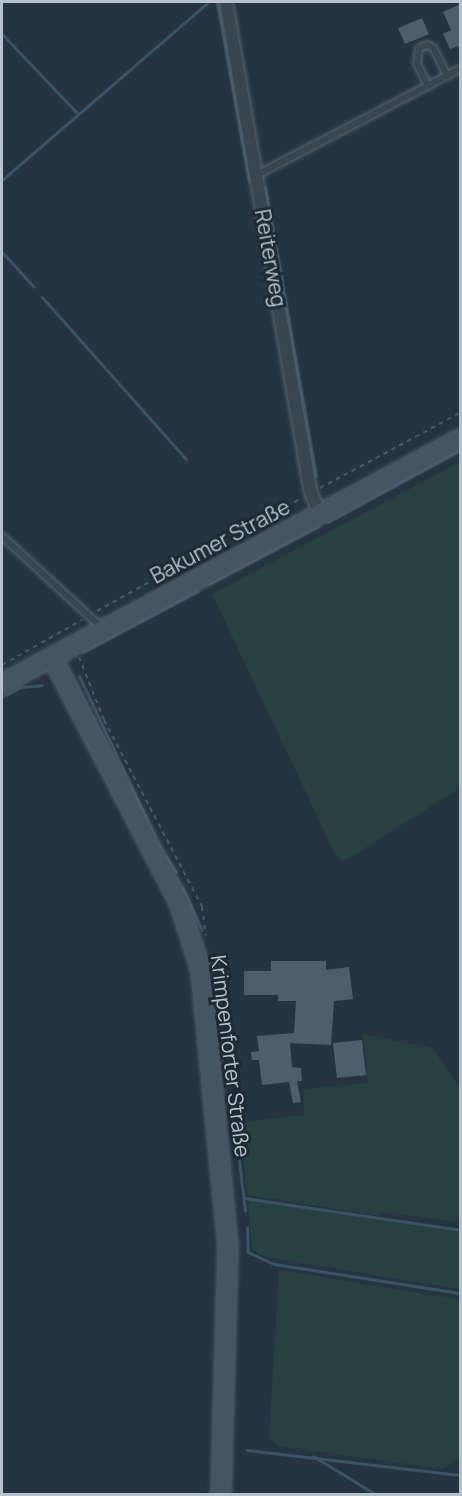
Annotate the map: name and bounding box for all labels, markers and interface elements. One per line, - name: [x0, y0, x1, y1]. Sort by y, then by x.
- street label: Reiterweg: [250, 207, 292, 309]
- street label: Bakumer Straße: [146, 494, 294, 588]
- street label: Krimpenforter Straße: [206, 953, 256, 1159]

